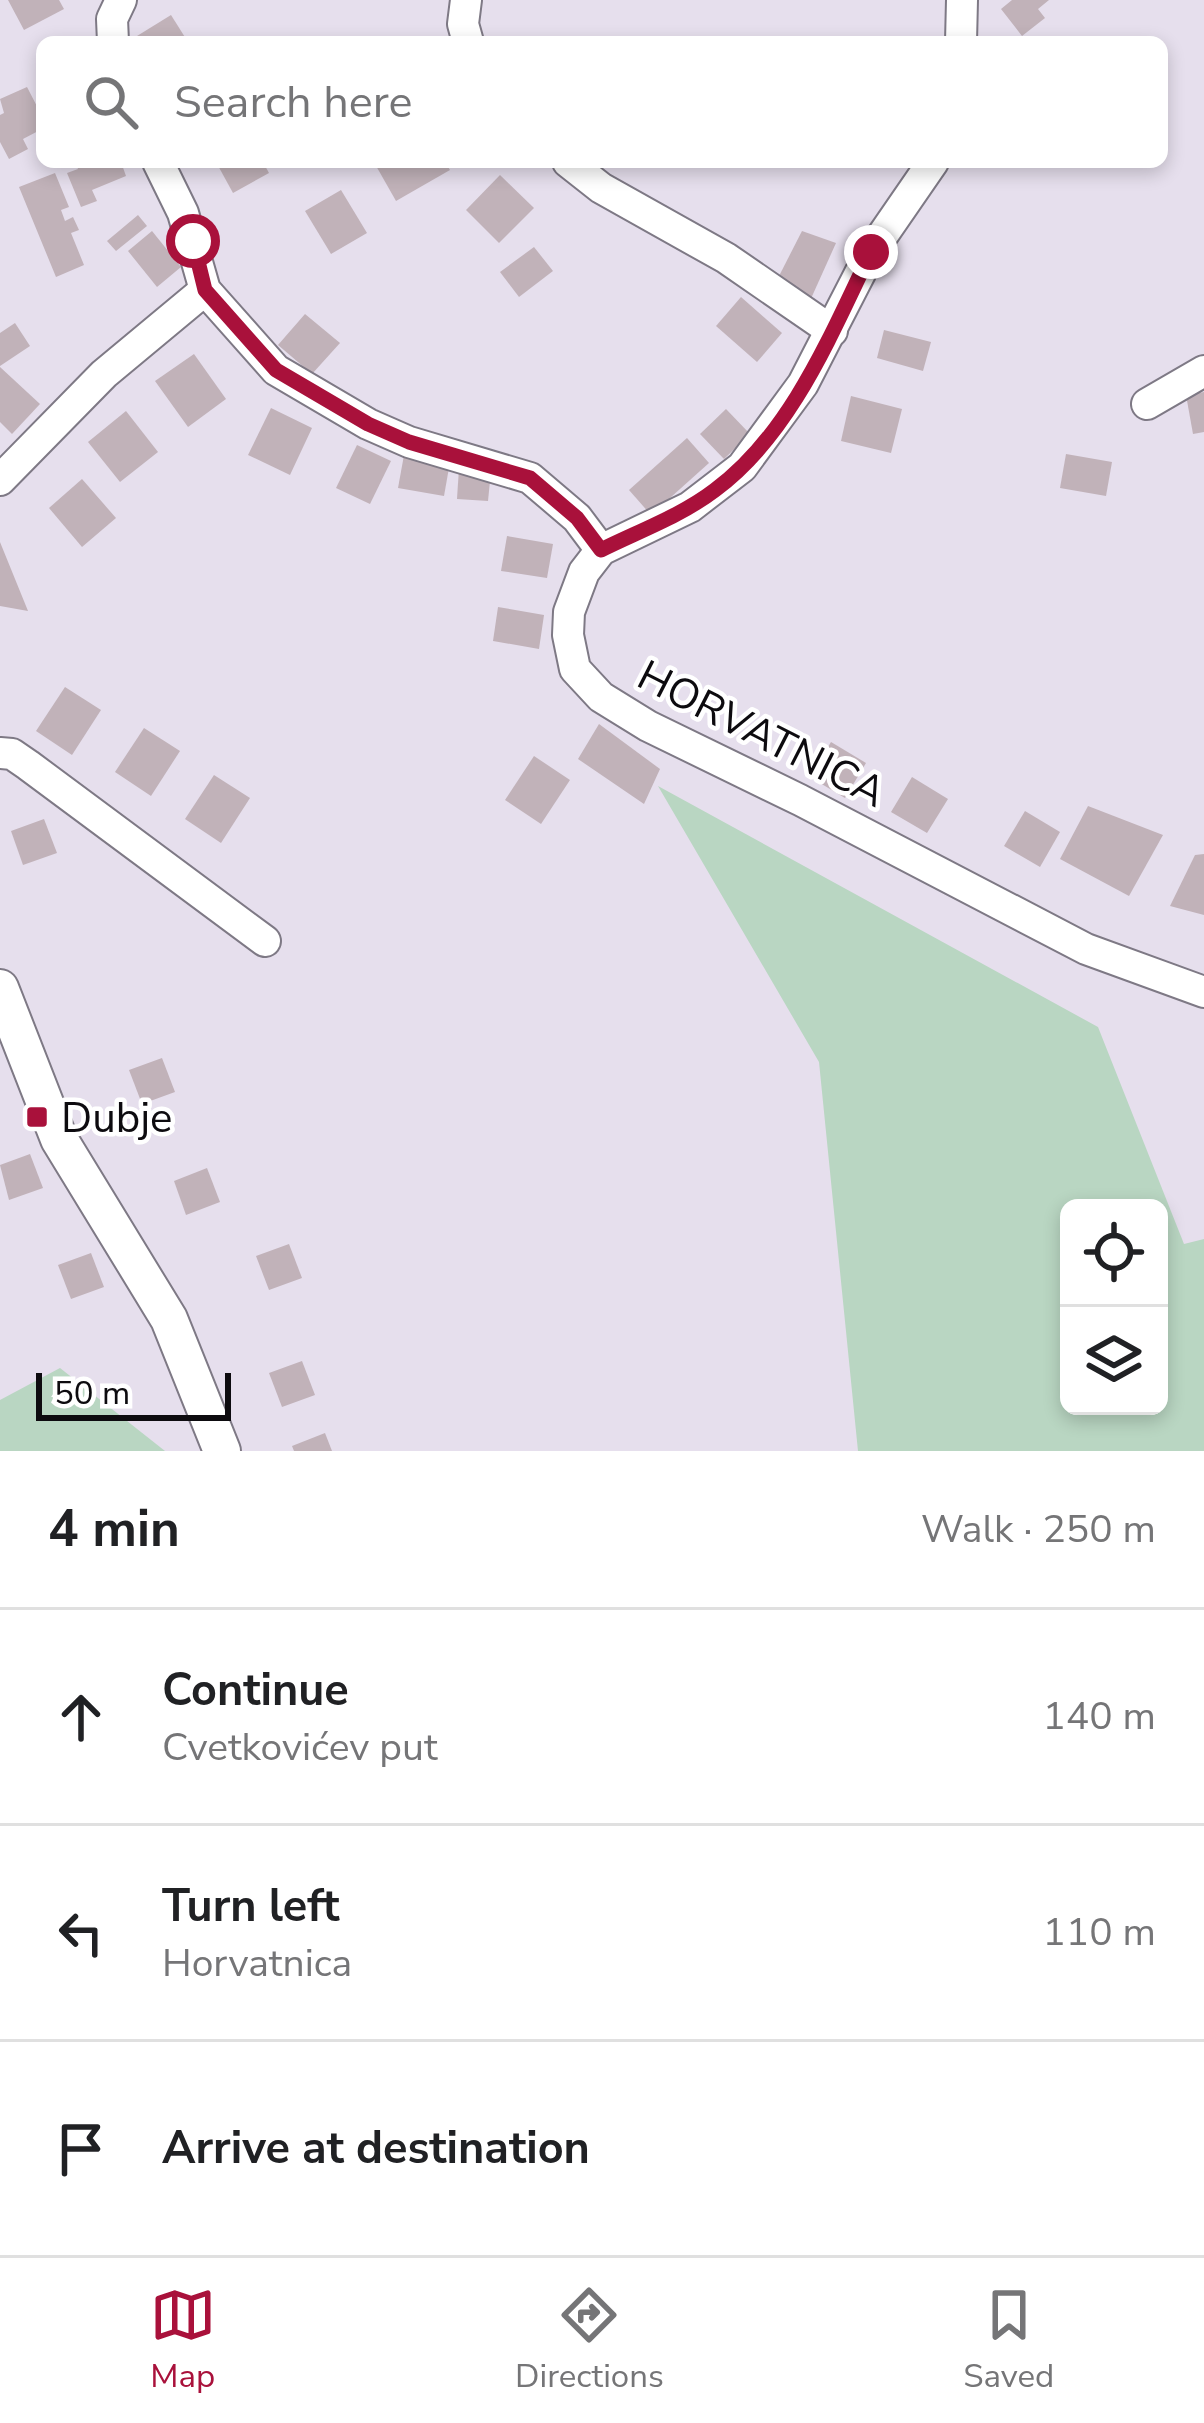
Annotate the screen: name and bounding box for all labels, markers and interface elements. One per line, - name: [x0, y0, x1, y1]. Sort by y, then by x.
- search box: [36, 36, 1168, 168]
- icon: search: [78, 69, 144, 135]
- text: Search here: [174, 72, 413, 133]
- route start: [166, 214, 220, 268]
- route end: [844, 225, 898, 279]
- street label: HORVATNICA: [628, 647, 895, 821]
- place label: Dubje: [61, 1090, 172, 1147]
- marker: Dubje: [24, 1104, 50, 1130]
- map controls: [1060, 1199, 1168, 1415]
- button: locate: [1060, 1199, 1168, 1307]
- button: layers: [1060, 1307, 1168, 1415]
- scale bar: [36, 1367, 231, 1420]
- text: 50 m: [54, 1371, 130, 1416]
- text: 4 min: [48, 1494, 180, 1564]
- text: Walk · 250 m: [921, 1503, 1156, 1556]
- text: Continue: [162, 1660, 349, 1721]
- icon: ahead: [48, 1684, 114, 1750]
- text: 140 m: [1042, 1690, 1156, 1743]
- text: Cvetkovićev put: [162, 1721, 438, 1774]
- text: Turn left: [162, 1876, 340, 1937]
- icon: left: [48, 1900, 114, 1966]
- text: 110 m: [1042, 1906, 1156, 1959]
- text: Horvatnica: [162, 1937, 352, 1990]
- icon: arrive: [48, 2116, 114, 2182]
- text: Arrive at destination: [162, 2118, 590, 2179]
- tab: Map: [150, 2282, 216, 2399]
- tab: Directions: [515, 2282, 664, 2399]
- tab: Saved: [963, 2282, 1054, 2399]

